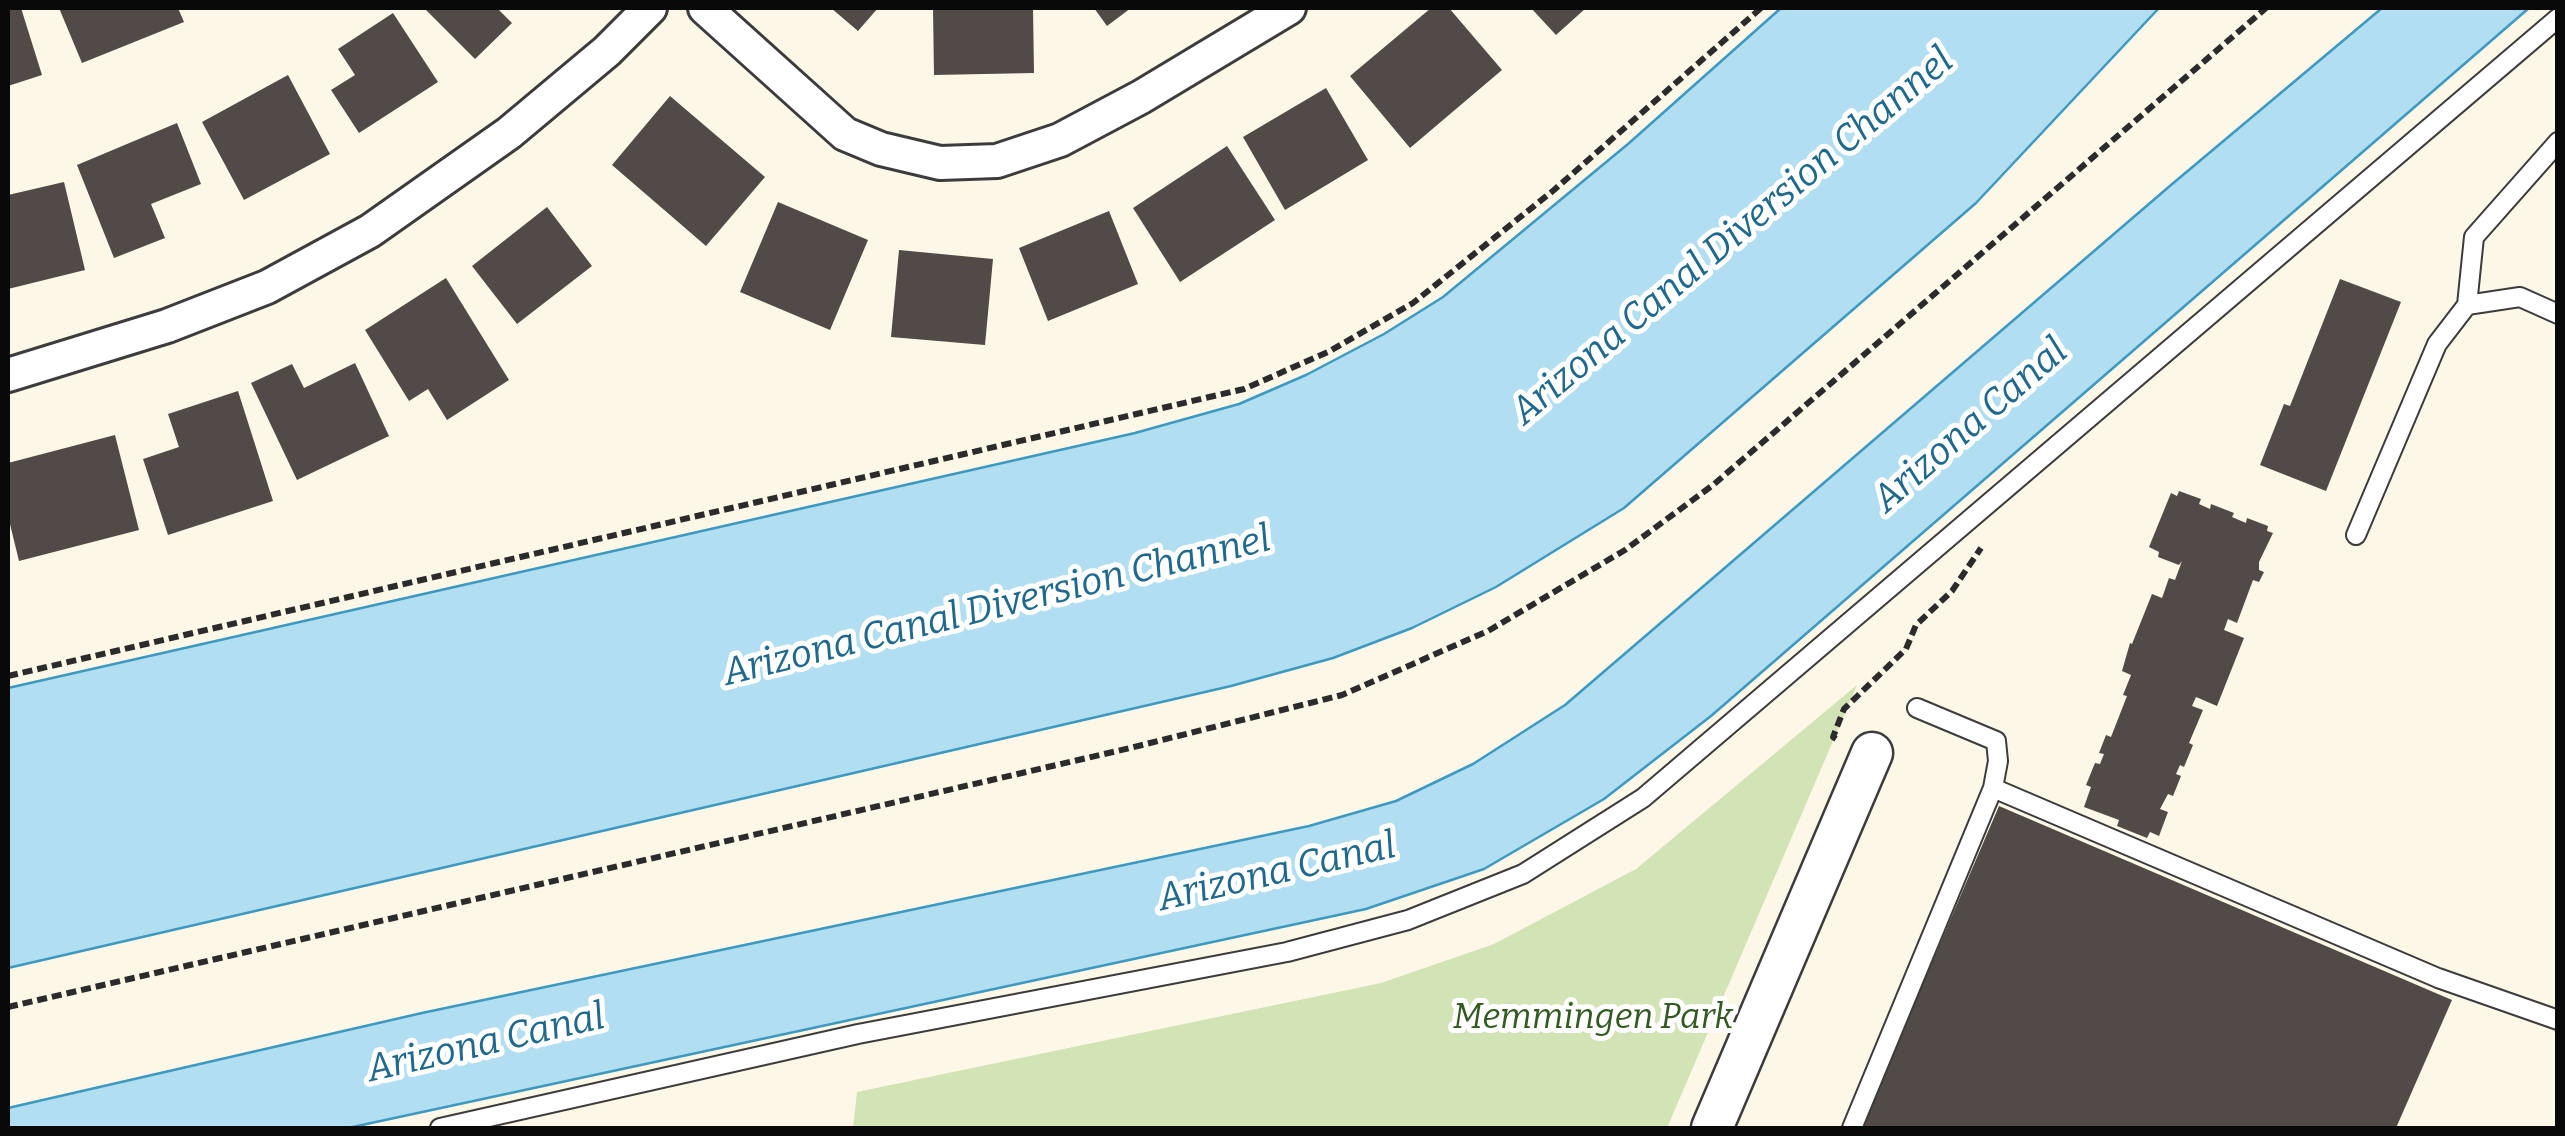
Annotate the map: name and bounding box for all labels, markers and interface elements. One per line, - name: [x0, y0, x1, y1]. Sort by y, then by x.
- water label: Arizona Canal Diversion Channel: [1503, 39, 1963, 435]
- water label: Arizona Canal: [1865, 329, 2077, 523]
- water label: Arizona Canal Diversion Channel: [719, 517, 1275, 697]
- water label: Arizona Canal: [1154, 824, 1400, 922]
- water label: Arizona Canal: [363, 995, 609, 1093]
- park label: Memmingen Park: [1453, 997, 1733, 1039]

